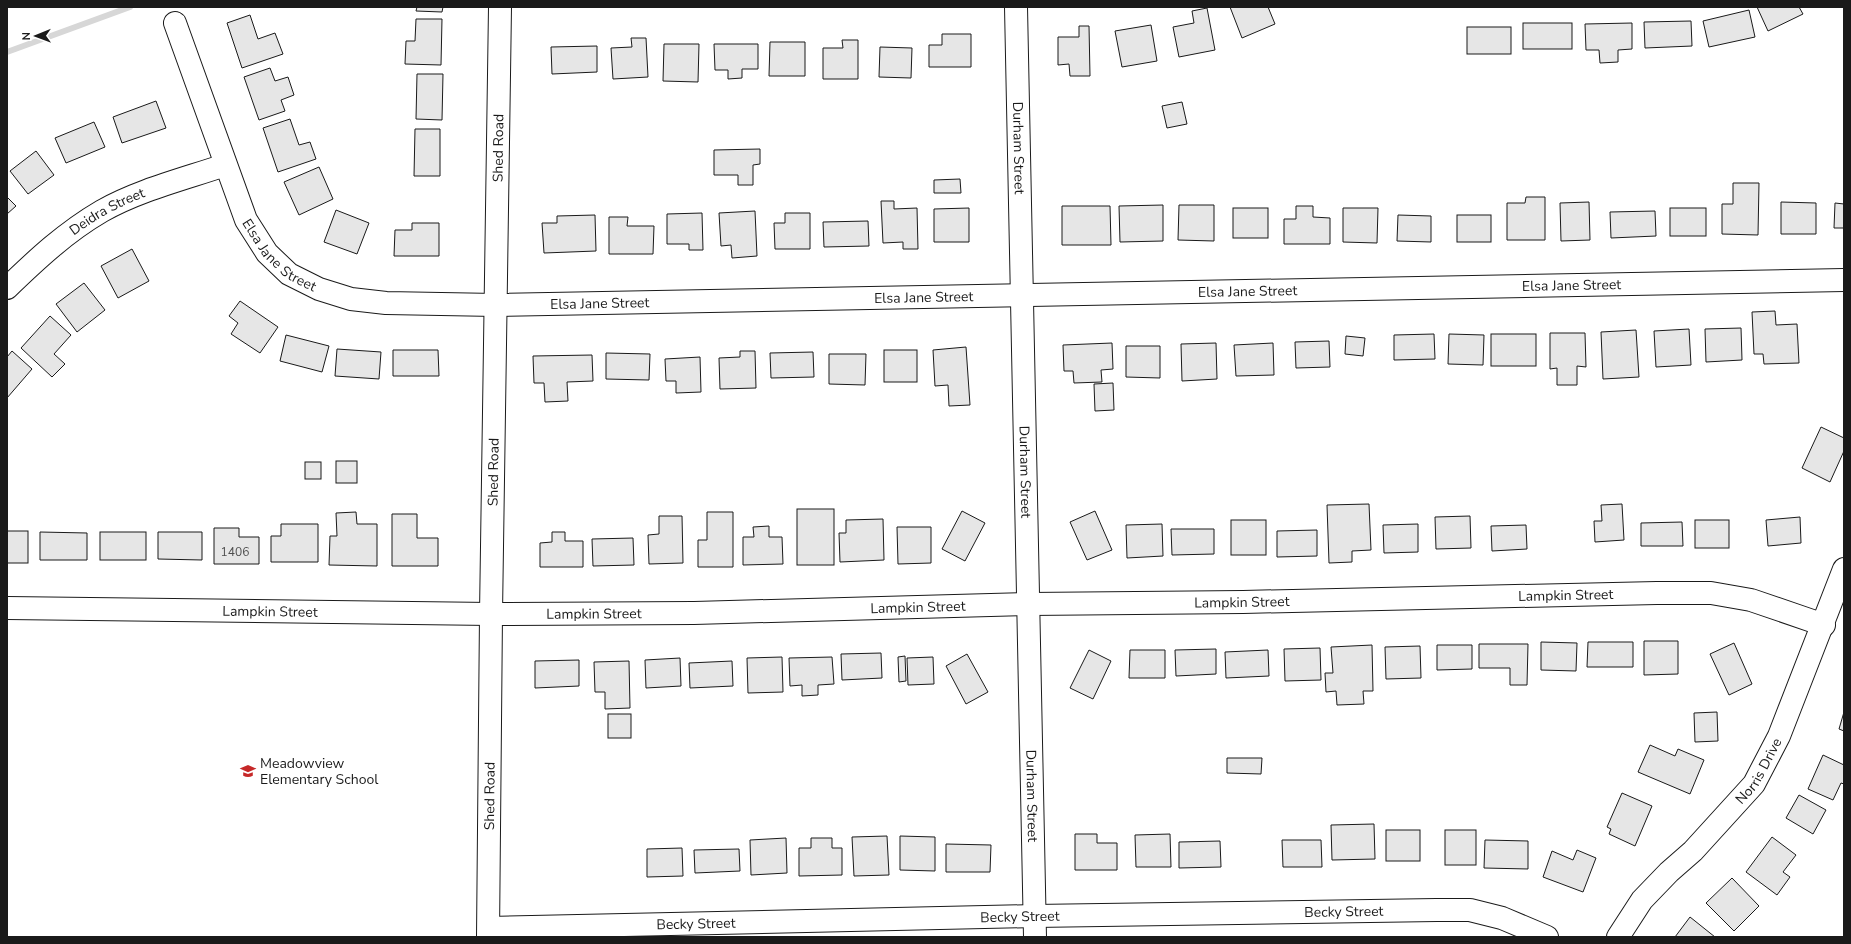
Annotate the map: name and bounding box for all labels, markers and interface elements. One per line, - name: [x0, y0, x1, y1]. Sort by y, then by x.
- north arrow: [16, 16, 56, 56]
- text: N: [19, 32, 34, 40]
- street label: Durham Street: [1008, 102, 1029, 194]
- street label: Shed Road: [488, 114, 508, 182]
- street label: Deidra Street: [65, 183, 147, 239]
- street label: Elsa Jane Street: [238, 215, 320, 296]
- street label: Elsa Jane Street: [1522, 275, 1621, 295]
- street label: Elsa Jane Street: [1198, 281, 1298, 301]
- street label: Elsa Jane Street: [874, 287, 974, 307]
- street label: Elsa Jane Street: [550, 293, 650, 313]
- street label: Durham Street: [1015, 425, 1036, 518]
- street label: Shed Road: [483, 438, 503, 506]
- house number: 1406: [221, 544, 249, 560]
- street label: Lampkin Street: [1518, 584, 1614, 606]
- street label: Lampkin Street: [1194, 591, 1290, 612]
- street label: Lampkin Street: [870, 596, 966, 618]
- street label: Lampkin Street: [222, 601, 318, 621]
- street label: Lampkin Street: [546, 604, 642, 623]
- street label: Norris Drive: [1731, 734, 1786, 808]
- street label: Durham Street: [1022, 749, 1043, 842]
- place label: Meadowview Elementary School: [260, 754, 379, 789]
- school or university icon: Meadowview Elementary School: [239, 762, 257, 780]
- street label: Shed Road: [479, 762, 499, 830]
- street label: Becky Street: [1304, 901, 1384, 921]
- street label: Becky Street: [980, 906, 1060, 927]
- street label: Becky Street: [656, 913, 736, 934]

